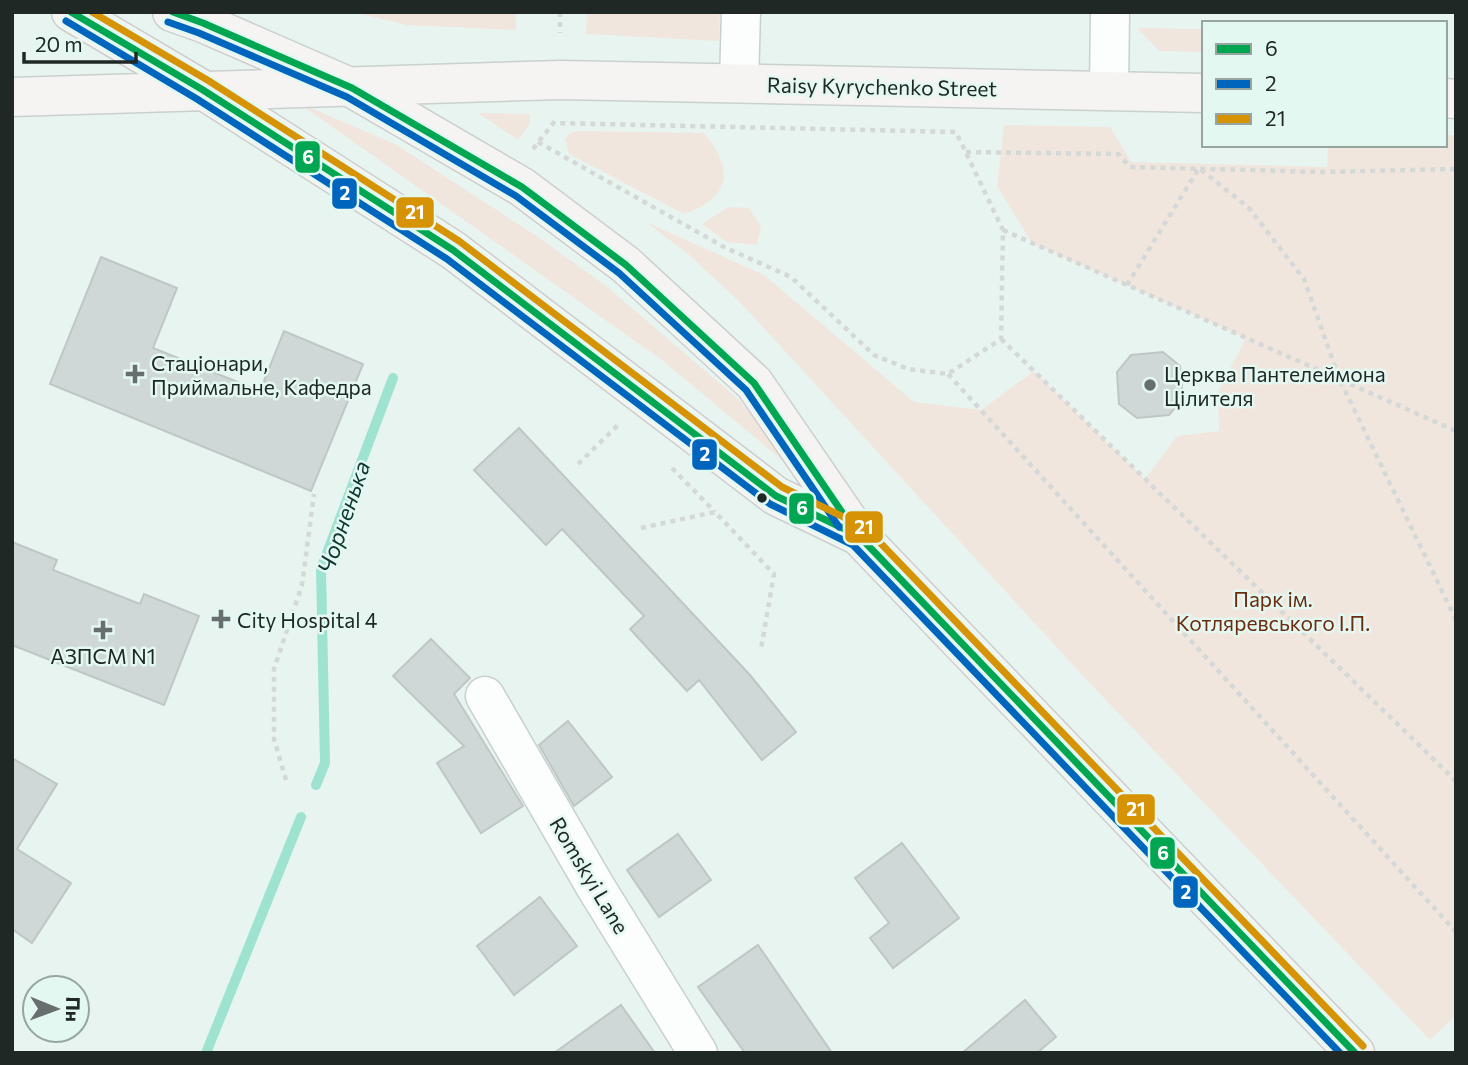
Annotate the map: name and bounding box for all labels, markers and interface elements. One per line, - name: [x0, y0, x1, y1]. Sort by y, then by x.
- scale bar: [24, 21, 136, 65]
- legend: [1202, 21, 1447, 147]
- text: 20 m: [35, 31, 83, 56]
- text: 6: [1265, 35, 1278, 60]
- text: 2: [1265, 70, 1277, 95]
- street label: Raisy Kyrychenko Street: [767, 71, 997, 101]
- text: 21: [1265, 105, 1286, 130]
- line badge: 6: [294, 140, 321, 174]
- text: 6: [302, 145, 314, 168]
- line badge: 2: [331, 177, 358, 210]
- text: 2: [340, 181, 350, 204]
- line badge: 21: [395, 196, 435, 229]
- text: 21: [405, 200, 425, 223]
- place label: Стаціонари, Приймальне, Кафедра: [151, 350, 372, 399]
- place label: Церква Пантелеймона Цілителя: [1164, 361, 1386, 410]
- marker: Стаціонари, Приймальне, Кафедра: [125, 364, 145, 384]
- marker: Церква Пантелеймона Цілителя: [1142, 377, 1158, 393]
- line badge: 2: [691, 438, 718, 471]
- text: 2: [700, 442, 710, 465]
- water label: Чорненька: [311, 457, 375, 577]
- unlabelled marker: [755, 491, 769, 505]
- line badge: 6: [788, 492, 815, 525]
- text: 6: [796, 496, 808, 519]
- line badge: 21: [844, 510, 884, 544]
- text: 21: [854, 515, 874, 538]
- park label: Парк ім. Котляревського І.П.: [1176, 586, 1370, 635]
- place label: City Hospital 4: [237, 607, 378, 632]
- marker: City Hospital 4: [211, 609, 231, 629]
- marker: АЗПСМ N1: [93, 620, 113, 640]
- place label: АЗПСМ N1: [50, 643, 156, 668]
- line badge: 21: [1116, 793, 1156, 826]
- text: 21: [1126, 797, 1146, 820]
- street label: Romskyi Lane: [545, 812, 635, 938]
- line badge: 6: [1149, 836, 1176, 870]
- text: 6: [1157, 841, 1169, 864]
- line badge: 2: [1172, 875, 1199, 909]
- text: 2: [1181, 880, 1191, 903]
- north arrow: [21, 974, 91, 1044]
- text: Пн: [62, 997, 85, 1022]

